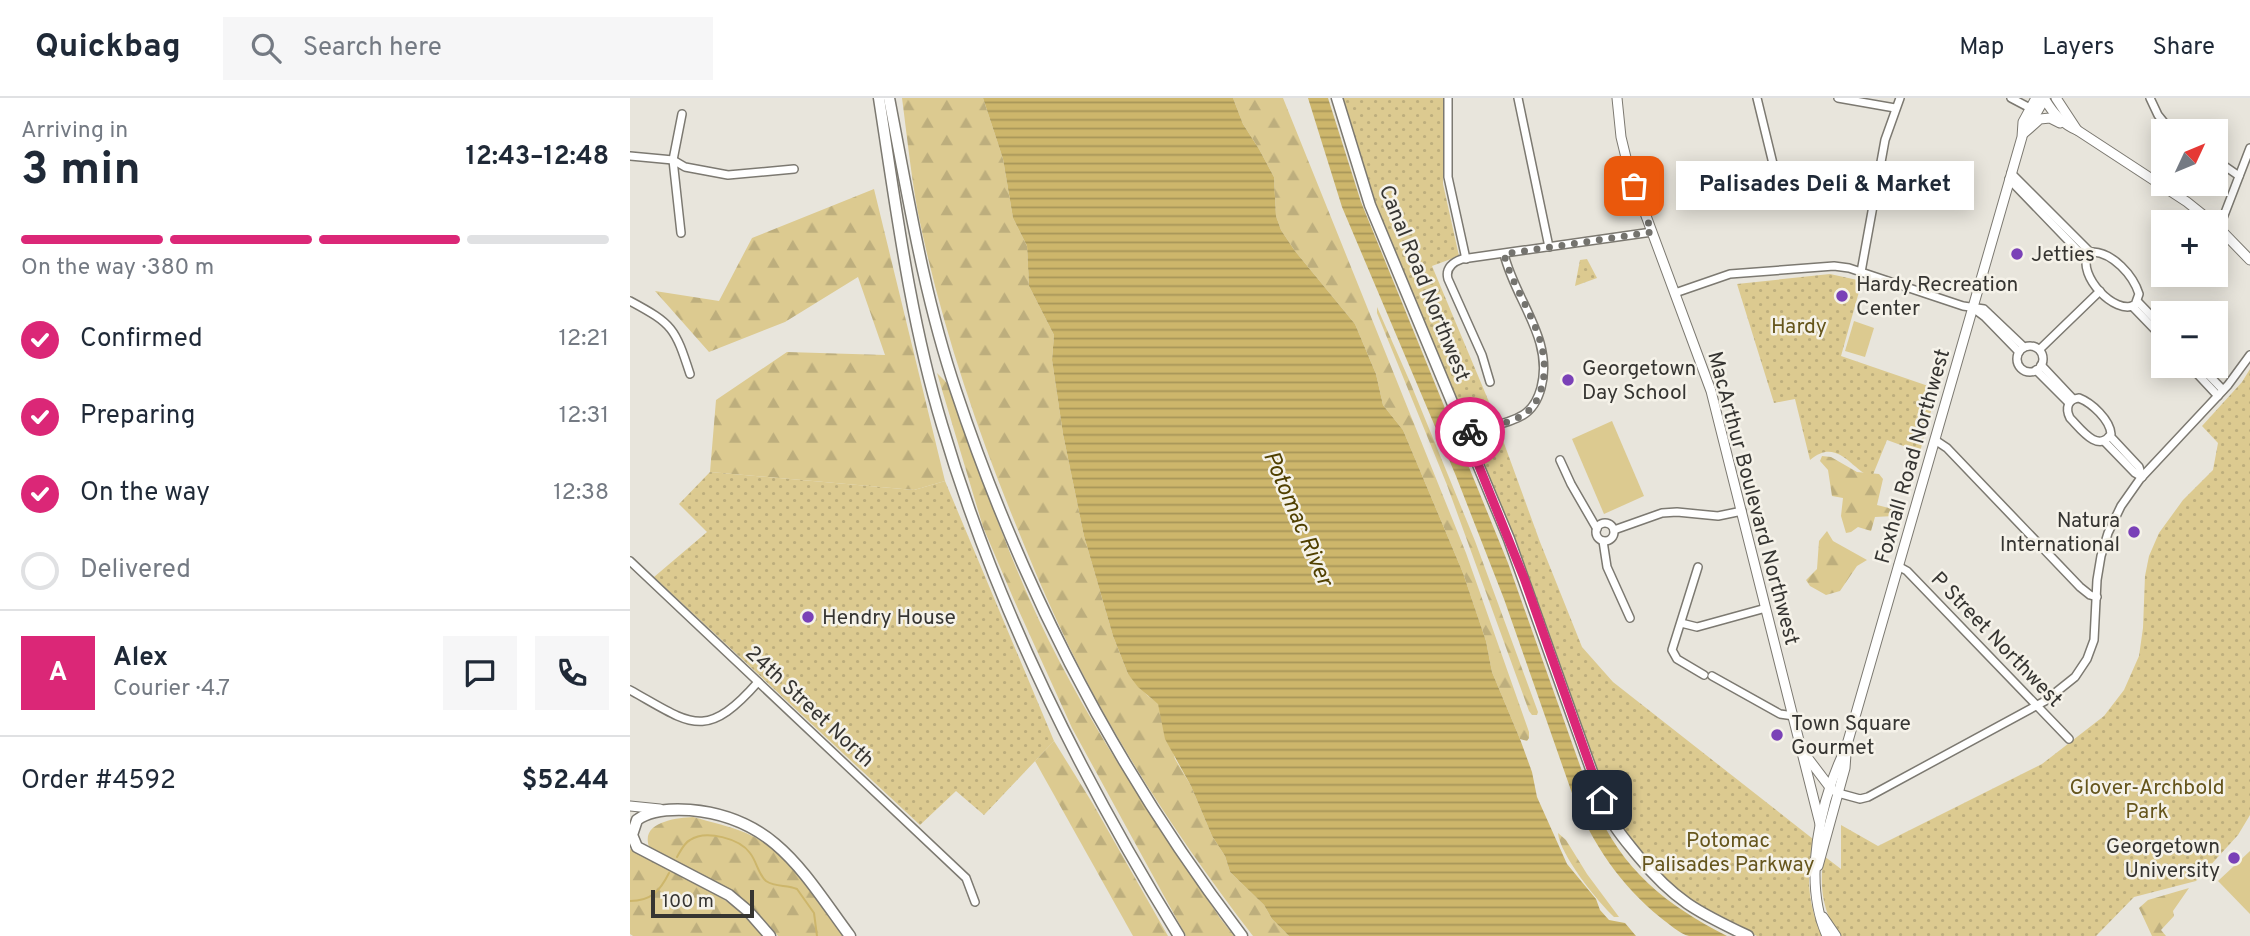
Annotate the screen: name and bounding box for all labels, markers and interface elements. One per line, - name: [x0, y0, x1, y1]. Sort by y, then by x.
- search box: [223, 17, 713, 80]
- text: Quickbag: [35, 27, 181, 69]
- icon: search: [247, 29, 285, 67]
- text: Search here: [303, 32, 442, 65]
- text: Map: [1959, 33, 2004, 63]
- text: Layers: [2042, 33, 2114, 63]
- text: Share: [2152, 33, 2215, 63]
- text: Arriving in: [21, 117, 128, 146]
- north arrow: [2151, 119, 2228, 196]
- map controls: [2151, 119, 2228, 378]
- text: 12:43–12:48: [466, 141, 609, 174]
- text: 3 min: [21, 142, 141, 201]
- pin: [1604, 156, 1664, 216]
- callout: Palisades Deli & Market: [1676, 162, 1974, 210]
- icon: bag: [1615, 167, 1653, 205]
- text: Palisades Deli & Market: [1699, 171, 1951, 200]
- street label: Canal Road Northwest: [1372, 181, 1475, 386]
- button: +: [2151, 210, 2228, 287]
- place label: Jetties: [2031, 242, 2095, 269]
- marker: Jetties: [2009, 246, 2025, 262]
- text: On the way · 380 m: [21, 254, 214, 283]
- place label: Hardy Recreation Center: [1856, 272, 2018, 323]
- marker: Hardy Recreation Center: [1834, 288, 1850, 304]
- button: −: [2151, 301, 2228, 378]
- park label: Hardy: [1771, 314, 1827, 341]
- icon: check: [21, 321, 59, 359]
- text: Confirmed: [80, 323, 203, 356]
- text: 12:21: [559, 325, 609, 354]
- street label: Foxhall Road Northwest: [1870, 346, 1957, 567]
- street label: MacArthur Boulevard Northwest: [1700, 349, 1805, 648]
- place label: Georgetown Day School: [1582, 356, 1696, 407]
- marker: Georgetown Day School: [1560, 372, 1576, 388]
- courier: [1435, 397, 1505, 467]
- icon: check: [21, 398, 59, 436]
- text: Preparing: [80, 400, 195, 433]
- text: 12:31: [559, 402, 609, 431]
- icon: bike: [1451, 413, 1489, 451]
- water label: Potomac River: [1255, 447, 1339, 593]
- icon: check: [21, 475, 59, 513]
- text: On the way: [80, 477, 210, 510]
- text: 12:38: [553, 479, 609, 508]
- place label: Natura International: [2000, 508, 2120, 559]
- marker: Natura International: [2126, 524, 2142, 540]
- text: Delivered: [80, 554, 191, 587]
- street label: P Street Northwest: [1924, 566, 2068, 714]
- place label: Hendry House: [822, 605, 956, 632]
- marker: Hendry House: [800, 609, 816, 625]
- button: chat: [443, 636, 517, 710]
- button: phone: [535, 636, 609, 710]
- street label: 24th Street North: [739, 640, 879, 774]
- text: Alex: [113, 642, 168, 675]
- text: A: [49, 657, 67, 690]
- text: Courier · 4.7: [113, 675, 230, 704]
- place label: Town Square Gourmet: [1791, 711, 1911, 762]
- marker: Town Square Gourmet: [1769, 727, 1785, 743]
- text: Order #4592: [21, 765, 176, 798]
- text: $52.44: [522, 765, 609, 798]
- pin: [1572, 770, 1632, 830]
- park label: Glover-Archbold Park: [2070, 775, 2224, 826]
- icon: home: [1583, 781, 1621, 819]
- park label: Potomac Palisades Parkway: [1641, 828, 1815, 879]
- place label: Georgetown University: [2106, 834, 2220, 885]
- marker: Georgetown University: [2226, 850, 2242, 866]
- scale bar: [651, 887, 754, 919]
- text: 100 m: [662, 890, 714, 914]

